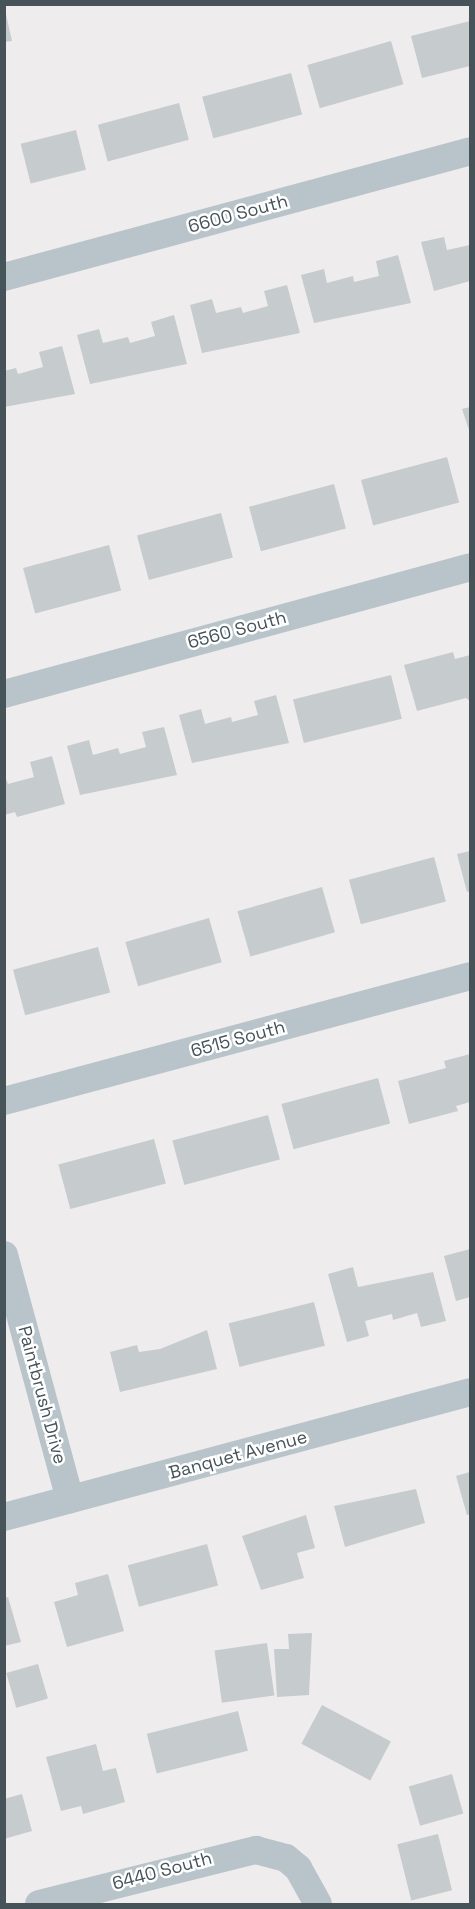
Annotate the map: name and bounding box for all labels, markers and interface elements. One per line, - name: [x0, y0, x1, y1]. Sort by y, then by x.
- street label: 6600 South: [186, 190, 290, 238]
- street label: 6560 South: [185, 606, 289, 654]
- street label: 6515 South: [188, 1016, 288, 1062]
- street label: Paintbrush Drive: [13, 1324, 71, 1466]
- street label: Banquet Avenue: [166, 1426, 310, 1484]
- street label: 6440 South: [110, 1847, 214, 1895]

